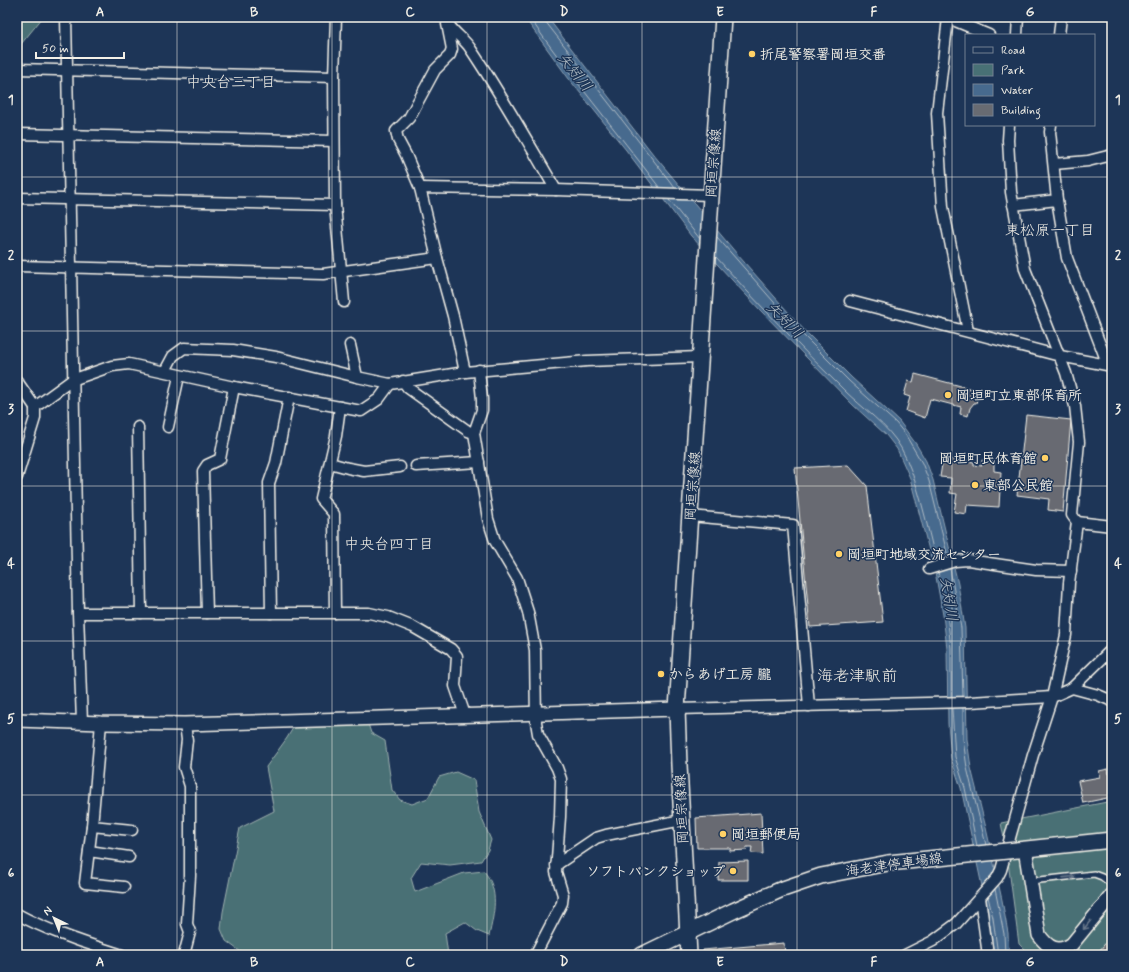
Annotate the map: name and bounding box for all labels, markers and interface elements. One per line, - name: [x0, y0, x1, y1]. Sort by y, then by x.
- text: A: [96, 4, 104, 21]
- text: B: [250, 4, 259, 21]
- text: C: [405, 4, 415, 21]
- text: D: [560, 4, 569, 21]
- text: E: [716, 4, 724, 21]
- text: F: [871, 4, 878, 21]
- text: G: [1026, 4, 1035, 21]
- scale bar: [36, 34, 124, 60]
- legend: [965, 34, 1095, 126]
- text: 50 m: [42, 41, 69, 57]
- text: Road: [1001, 43, 1025, 59]
- place label: 折尾警察署岡垣交番: [760, 46, 886, 64]
- water label: 矢矧川: [552, 49, 596, 96]
- marker: 折尾警察署岡垣交番: [747, 49, 757, 59]
- text: Park: [1001, 63, 1025, 79]
- district label: 中央台三丁目: [186, 73, 276, 93]
- text: Water: [1001, 83, 1033, 99]
- text: 1: [8, 92, 14, 109]
- text: 1: [1115, 92, 1121, 109]
- text: Building: [1001, 103, 1041, 120]
- street label: 岡垣宗像線: [703, 128, 725, 199]
- district label: 東松原一丁目: [1005, 221, 1095, 241]
- text: 2: [8, 247, 15, 264]
- text: 2: [1115, 247, 1122, 264]
- water label: 矢矧川: [761, 298, 807, 344]
- place label: 岡垣町立東部保育所: [956, 387, 1082, 405]
- marker: 岡垣町立東部保育所: [943, 390, 953, 400]
- text: 3: [8, 401, 14, 418]
- text: 3: [1115, 401, 1121, 418]
- place label: 岡垣町民体育館: [939, 450, 1037, 468]
- street label: 岡垣宗像線: [682, 451, 704, 522]
- marker: 岡垣町民体育館: [1040, 453, 1050, 463]
- place label: 東部公民館: [983, 477, 1053, 495]
- marker: 東部公民館: [970, 480, 980, 490]
- district label: 中央台四丁目: [344, 535, 434, 555]
- place label: 岡垣町地域交流センター: [847, 546, 1001, 564]
- marker: 岡垣町地域交流センター: [834, 549, 844, 559]
- text: 4: [7, 556, 15, 573]
- text: 4: [1114, 556, 1122, 573]
- water label: 矢矧川: [935, 575, 961, 623]
- place label: からあげ工房 朧: [669, 666, 771, 684]
- district label: 海老津駅前: [817, 666, 897, 687]
- marker: からあげ工房 朧: [656, 669, 666, 679]
- text: 5: [7, 711, 15, 728]
- text: 5: [1114, 711, 1122, 728]
- street label: 岡垣宗像線: [671, 774, 693, 844]
- place label: 岡垣郵便局: [731, 826, 801, 844]
- marker: 岡垣郵便局: [718, 829, 728, 839]
- street label: 海老津停車場線: [844, 849, 944, 881]
- place label: ソフトバンクショップ: [586, 863, 725, 881]
- text: 6: [8, 865, 15, 882]
- text: 6: [1115, 865, 1122, 882]
- marker: ソフトバンクショップ: [728, 866, 738, 876]
- one-way arrow: [1062, 873, 1075, 880]
- north arrow: [34, 898, 74, 938]
- text: N: [40, 904, 55, 919]
- one-way arrow: [1083, 920, 1092, 931]
- text: A: [96, 954, 104, 971]
- text: B: [250, 954, 259, 971]
- text: C: [405, 954, 415, 971]
- text: D: [560, 954, 569, 971]
- text: E: [716, 954, 724, 971]
- text: F: [871, 954, 878, 971]
- text: G: [1026, 954, 1035, 971]

